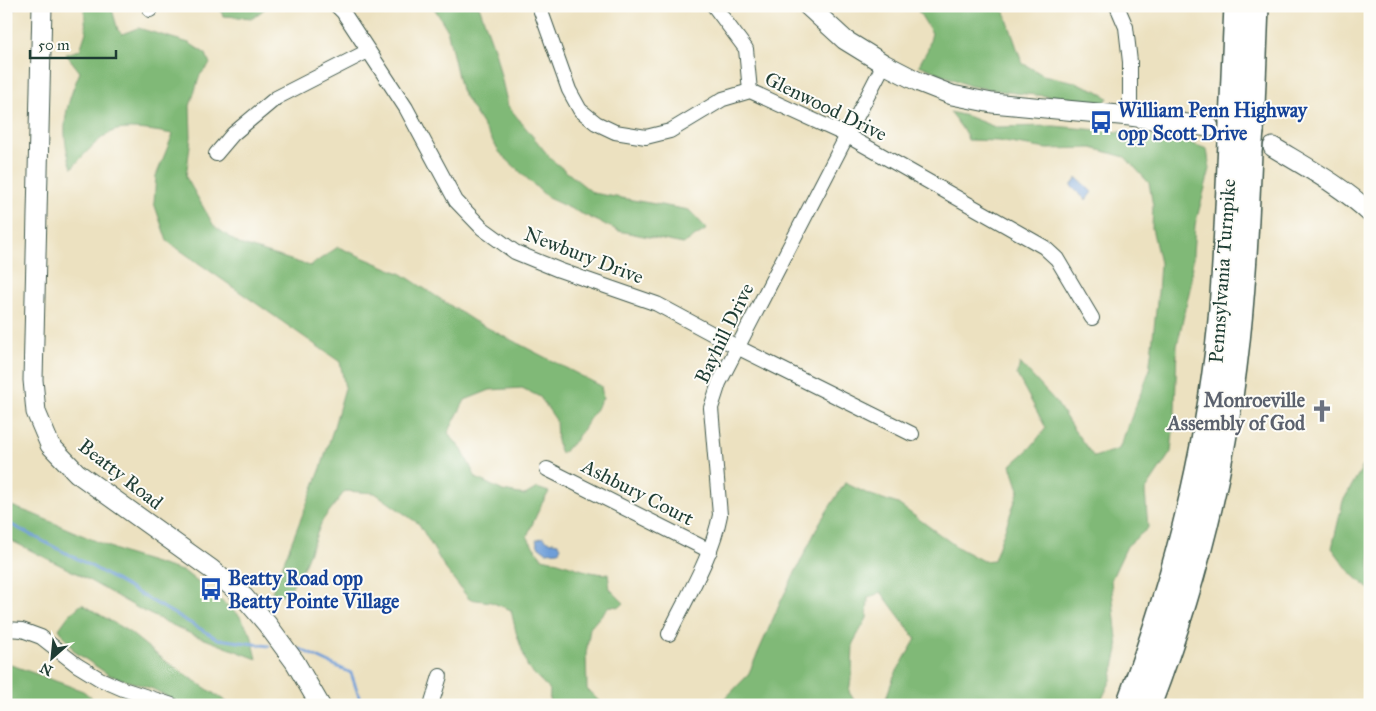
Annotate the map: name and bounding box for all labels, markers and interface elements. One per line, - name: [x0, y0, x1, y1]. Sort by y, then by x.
- scale bar: [30, 28, 116, 60]
- text: 50 m: [38, 36, 70, 54]
- street label: Glenwood Drive: [761, 66, 891, 146]
- place label: William Penn Highway opp Scott Drive: [1118, 98, 1309, 146]
- bus stop icon: William Penn Highway opp Scott Drive: [1088, 109, 1114, 135]
- street label: Pennsylvania Turnpike: [1204, 178, 1240, 364]
- street label: Newbury Drive: [521, 221, 647, 289]
- street label: Bayhill Drive: [689, 279, 759, 387]
- place label: Monroeville Assembly of God: [1165, 388, 1306, 436]
- church icon: Monroeville Assembly of God: [1309, 398, 1335, 424]
- street label: Beatty Road: [74, 434, 168, 514]
- street label: Ashbury Court: [577, 453, 698, 530]
- place label: Beatty Road opp Beatty Pointe Village: [228, 566, 400, 614]
- bus stop icon: Beatty Road opp Beatty Pointe Village: [198, 576, 224, 602]
- north arrow: [28, 634, 78, 684]
- text: N: [37, 659, 55, 679]

